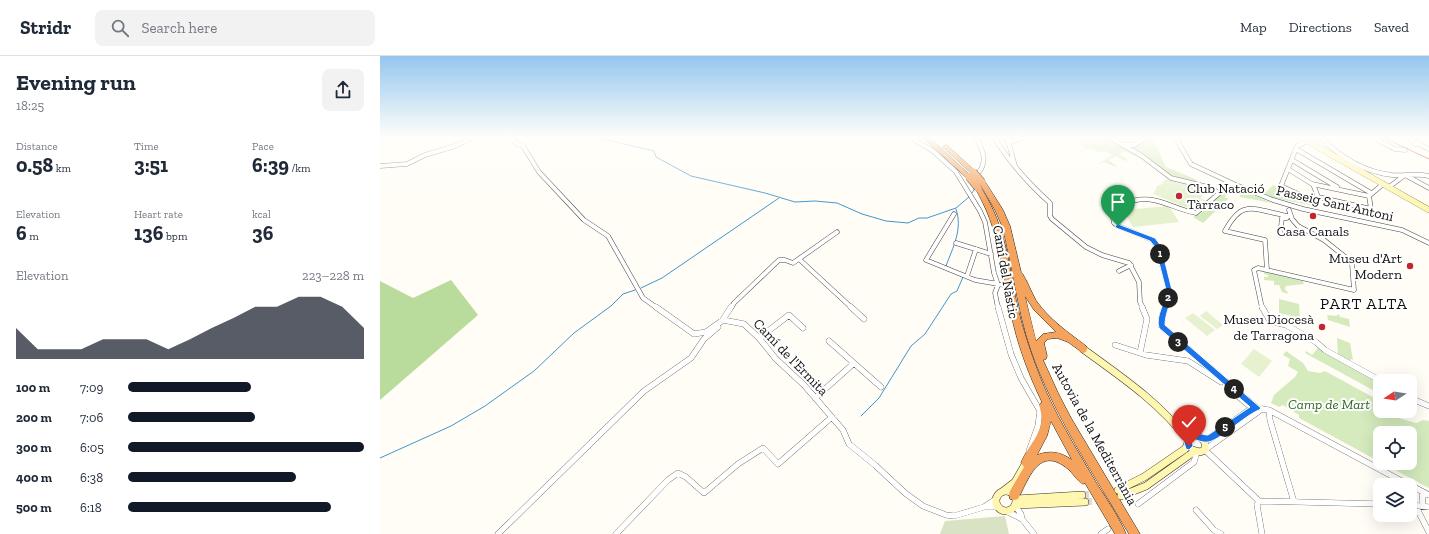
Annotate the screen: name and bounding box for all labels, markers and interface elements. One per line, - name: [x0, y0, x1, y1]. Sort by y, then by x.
- search box: [95, 10, 375, 46]
- text: Stridr: [20, 16, 71, 39]
- icon: search: [109, 17, 131, 39]
- text: Search here: [141, 19, 217, 37]
- text: Map: [1240, 19, 1267, 36]
- text: Directions: [1289, 19, 1352, 36]
- text: Saved: [1374, 19, 1409, 36]
- text: Evening run: [16, 69, 136, 96]
- button: share: [322, 69, 364, 111]
- text: 18:25: [16, 98, 44, 113]
- text: Distance: [16, 140, 58, 153]
- text: Time: [134, 140, 159, 153]
- text: Pace: [252, 140, 274, 153]
- text: 0.58: [16, 153, 53, 177]
- text: 3:51: [134, 153, 168, 177]
- text: 6:39: [252, 153, 289, 177]
- text: km: [53, 162, 71, 175]
- text: /km: [289, 162, 311, 175]
- place label: Club Natació Tàrraco: [1187, 180, 1265, 213]
- street label: Passeig Sant Antoni: [1275, 182, 1395, 225]
- pin: [1101, 185, 1135, 226]
- icon: arrive: [1107, 191, 1129, 213]
- marker: Club Natació Tàrraco: [1174, 191, 1184, 201]
- text: Elevation: [16, 208, 60, 221]
- text: Heart rate: [134, 208, 183, 221]
- text: kcal: [252, 208, 271, 221]
- marker: Casa Canals: [1308, 211, 1318, 221]
- text: 6: [16, 221, 27, 245]
- text: 136: [134, 221, 163, 245]
- text: 36: [252, 221, 273, 245]
- place label: Casa Canals: [1277, 223, 1349, 240]
- street label: Camí del Nàstic: [989, 224, 1022, 320]
- text: m: [27, 230, 39, 243]
- text: bpm: [163, 230, 187, 243]
- pin: 1: [1150, 244, 1170, 264]
- text: 1: [1158, 247, 1162, 260]
- place label: Museu d'Art Modern: [1329, 250, 1403, 283]
- marker: Museu d'Art Modern: [1405, 261, 1415, 271]
- text: Elevation: [16, 268, 68, 283]
- text: 223–228 m: [302, 268, 364, 283]
- pin: 2: [1158, 288, 1178, 308]
- text: 2: [1165, 291, 1171, 304]
- district label: PART ALTA: [1320, 294, 1408, 313]
- place label: Museu Diocesà de Tarragona: [1223, 311, 1314, 344]
- street label: Camí de l'Ermita: [750, 315, 832, 400]
- marker: Museu Diocesà de Tarragona: [1317, 322, 1327, 332]
- pin: 3: [1168, 332, 1188, 352]
- text: 3: [1175, 335, 1181, 348]
- street label: Autovia de la Mediterrània: [1048, 360, 1141, 509]
- north arrow: [1373, 374, 1417, 418]
- map controls: [1373, 374, 1417, 522]
- pin: 4: [1224, 379, 1244, 399]
- text: 100 m: [16, 380, 50, 395]
- text: 7:09: [80, 380, 103, 395]
- text: 4: [1231, 382, 1237, 395]
- park label: Camp de Mart: [1288, 396, 1370, 413]
- pin: [1172, 405, 1206, 446]
- text: 200 m: [16, 410, 52, 425]
- text: 7:06: [80, 410, 103, 425]
- icon: check: [1178, 411, 1200, 433]
- pin: 5: [1215, 417, 1235, 437]
- text: 5: [1222, 420, 1228, 433]
- button: locate: [1373, 426, 1417, 470]
- text: 300 m: [16, 440, 52, 455]
- text: 6:05: [80, 440, 104, 455]
- text: 400 m: [16, 470, 52, 485]
- text: 6:38: [80, 470, 103, 485]
- button: layers: [1373, 478, 1417, 522]
- text: 500 m: [16, 500, 52, 515]
- text: 6:18: [80, 500, 102, 515]

